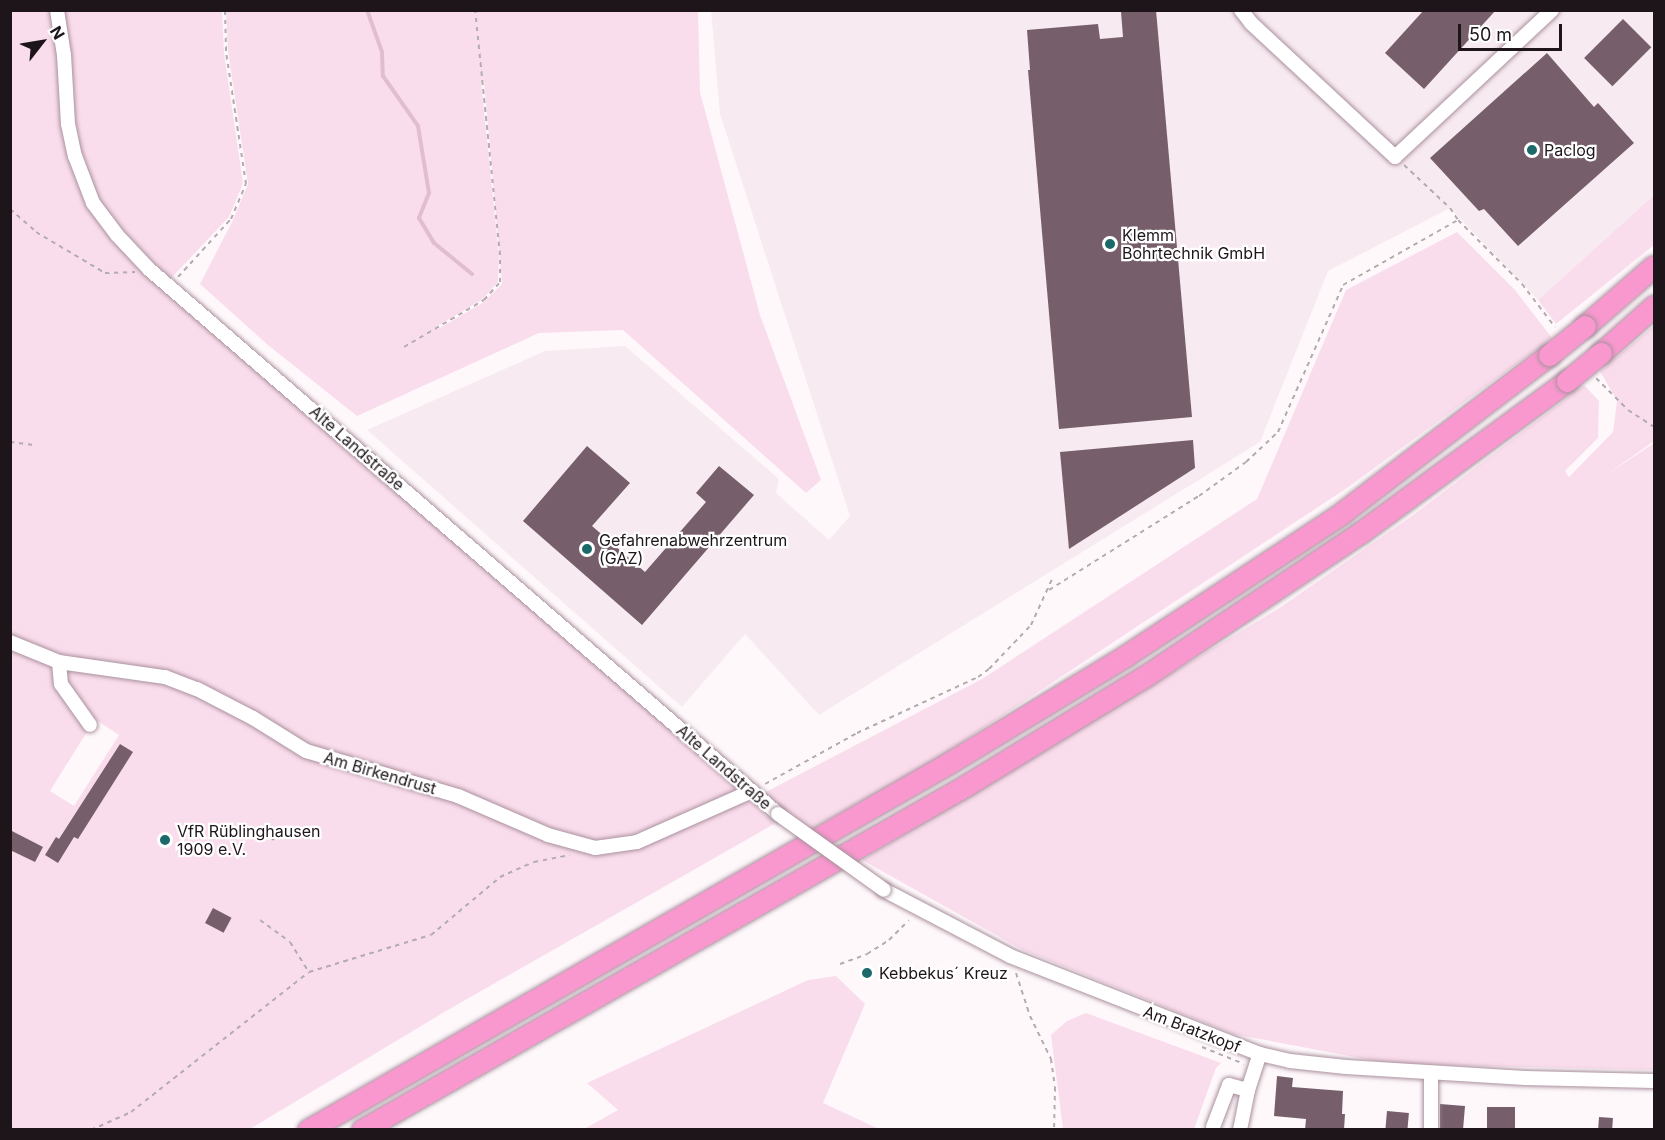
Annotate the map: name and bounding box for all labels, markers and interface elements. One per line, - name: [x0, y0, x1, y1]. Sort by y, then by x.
- north arrow: [12, 12, 72, 72]
- scale bar: [1461, 12, 1564, 50]
- text: N: [46, 22, 69, 43]
- text: 50 m: [1469, 24, 1512, 45]
- place label: Paclog: [1544, 140, 1596, 160]
- marker: Paclog: [1525, 143, 1539, 157]
- place label: Klemm Bohrtechnik GmbH: [1122, 225, 1265, 263]
- marker: Klemm Bohrtechnik GmbH: [1103, 237, 1117, 251]
- street label: Alte Landstraße: [306, 402, 408, 494]
- place label: Gefahrenabwehrzentrum (GAZ): [599, 530, 787, 568]
- marker: Gefahrenabwehrzentrum (GAZ): [580, 542, 594, 556]
- street label: Alte Landstraße: [673, 721, 775, 813]
- street label: Am Birkendrust: [321, 748, 439, 798]
- place label: VfR Rüblinghausen 1909 e.V.: [177, 821, 320, 859]
- marker: VfR Rüblinghausen 1909 e.V.: [158, 833, 172, 847]
- place label: Kebbekus´ Kreuz: [879, 963, 1008, 983]
- marker: Kebbekus´ Kreuz: [860, 966, 874, 980]
- street label: Am Bratzkopf: [1141, 1002, 1243, 1056]

